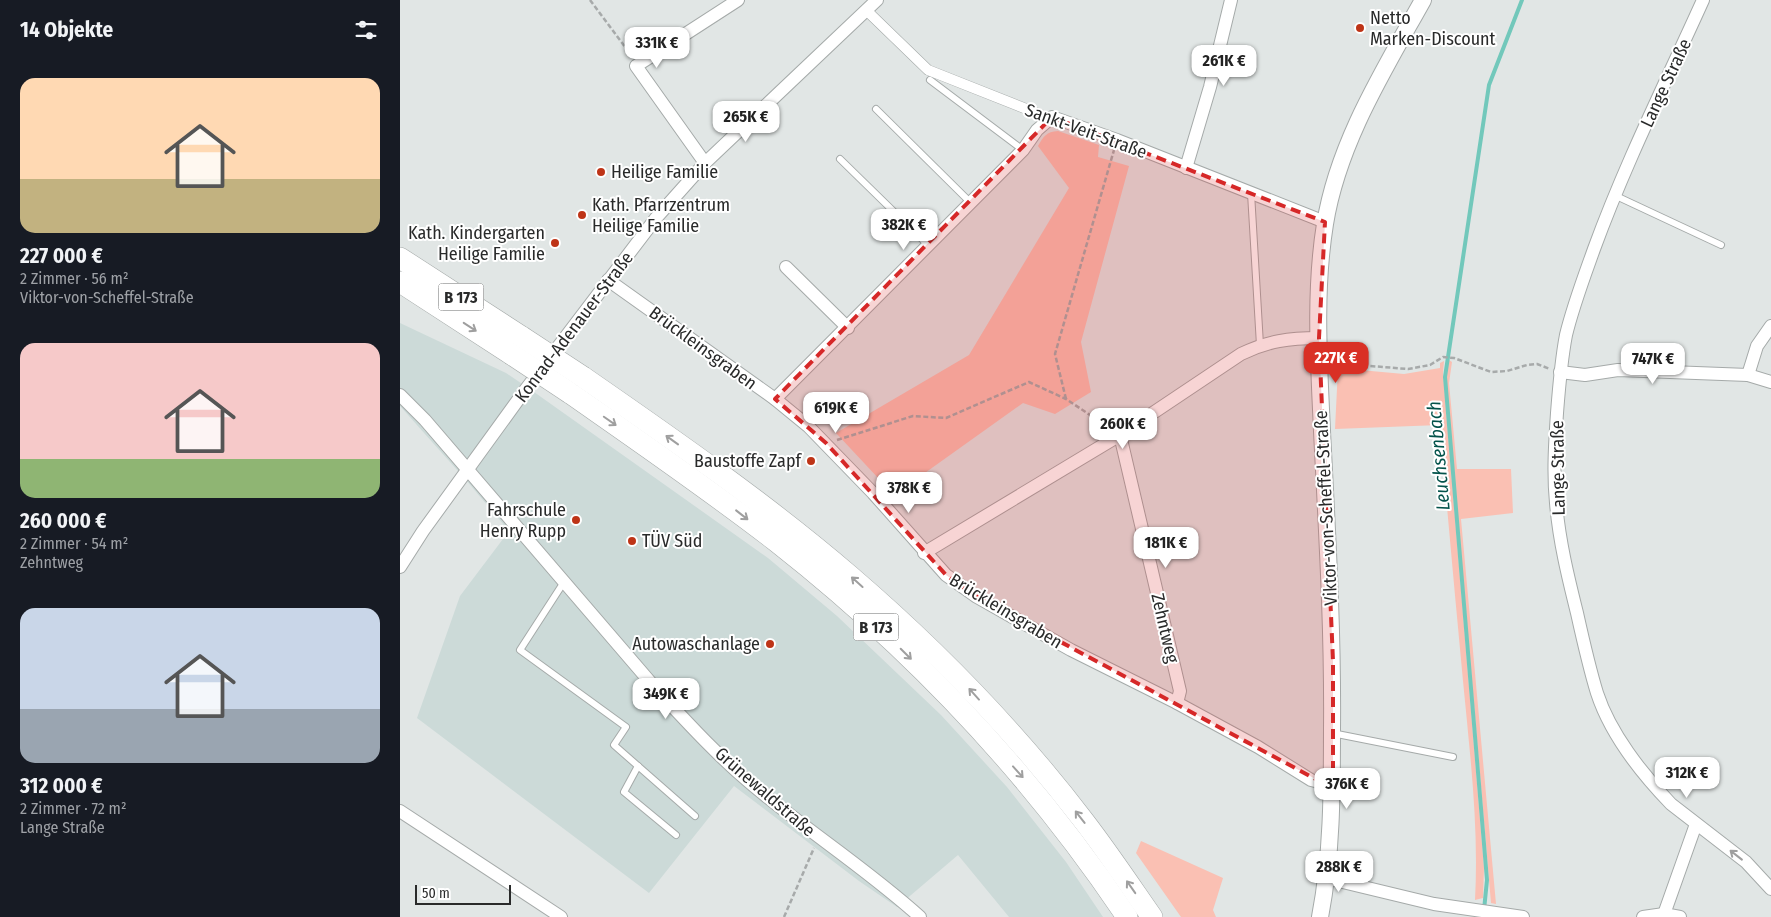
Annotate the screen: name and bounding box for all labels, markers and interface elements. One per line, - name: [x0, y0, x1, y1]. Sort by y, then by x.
- place label: Netto Marken-Discount: [1370, 7, 1496, 50]
- icon: filters: [352, 16, 380, 44]
- text: 14 Objekte: [20, 17, 113, 43]
- marker: Netto Marken-Discount: [1354, 22, 1366, 34]
- pin: 331K €: [616, 27, 698, 69]
- text: 331K €: [636, 33, 678, 52]
- street label: Lange Straße: [1636, 35, 1696, 131]
- pin: 261K €: [1183, 44, 1265, 87]
- text: 261K €: [1203, 51, 1245, 70]
- street label: Sankt-Veit-Straße: [1022, 99, 1150, 163]
- pin: 265K €: [705, 100, 787, 143]
- text: 265K €: [724, 107, 768, 126]
- icon: home: [155, 111, 245, 201]
- place label: Heilige Familie: [611, 161, 718, 183]
- marker: Heilige Familie: [595, 166, 607, 178]
- place label: Kath. Pfarrzentrum Heilige Familie: [592, 194, 730, 237]
- pin: 382K €: [863, 208, 945, 251]
- marker: Kath. Pfarrzentrum Heilige Familie: [576, 209, 588, 221]
- text: 382K €: [882, 215, 926, 234]
- place label: Kath. Kindergarten Heilige Familie: [408, 222, 545, 265]
- marker: Kath. Kindergarten Heilige Familie: [549, 237, 561, 249]
- text: 227 000 €: [20, 243, 103, 269]
- street label: Konrad-Adenauer-Straße: [510, 247, 638, 407]
- text: 2 Zimmer · 56 m²: [20, 269, 128, 288]
- road number: B 173: [438, 284, 484, 310]
- text: Viktor-von-Scheffel-Straße: [20, 288, 194, 307]
- street label: Brückleinsgraben: [645, 302, 761, 394]
- one-way arrow: [463, 323, 477, 333]
- pin: 227K €: [1295, 342, 1377, 384]
- pin: 747K €: [1612, 342, 1694, 385]
- text: 227K €: [1315, 348, 1357, 367]
- text: 747K €: [1632, 349, 1674, 368]
- icon: home: [155, 376, 245, 466]
- pin: 619K €: [795, 392, 877, 434]
- text: 619K €: [814, 398, 858, 417]
- water label: Leuchsenbach: [1422, 400, 1455, 512]
- pin: 260K €: [1082, 408, 1164, 450]
- street label: Viktor-von-Scheffel-Straße: [1310, 410, 1342, 606]
- text: 260K €: [1100, 414, 1146, 433]
- one-way arrow: [603, 416, 617, 426]
- street label: Lange Straße: [1546, 420, 1570, 516]
- one-way arrow: [666, 435, 679, 446]
- place label: Baustoffe Zapf: [694, 450, 802, 472]
- marker: Baustoffe Zapf: [805, 455, 817, 467]
- pin: 378K €: [868, 472, 950, 514]
- text: 378K €: [887, 478, 931, 497]
- place label: Fahrschule Henry Rupp: [480, 499, 566, 542]
- text: 260 000 €: [20, 508, 107, 534]
- one-way arrow: [735, 510, 748, 521]
- marker: Fahrschule Henry Rupp: [570, 514, 582, 526]
- pin: 181K €: [1125, 526, 1207, 569]
- place label: TÜV Süd: [642, 530, 702, 552]
- text: 181K €: [1145, 533, 1187, 552]
- text: 2 Zimmer · 54 m²: [20, 534, 128, 553]
- marker: TÜV Süd: [626, 535, 638, 547]
- text: Zehntweg: [20, 553, 83, 572]
- street label: Brückleinsgraben: [946, 569, 1066, 653]
- one-way arrow: [850, 576, 863, 588]
- street label: Zehntweg: [1146, 591, 1184, 666]
- road number: B 173: [854, 614, 898, 640]
- place label: Autowaschanlage: [632, 633, 760, 655]
- marker: Autowaschanlage: [764, 638, 776, 650]
- icon: home: [155, 641, 245, 731]
- one-way arrow: [900, 648, 912, 661]
- pin: 349K €: [625, 678, 707, 720]
- text: 349K €: [644, 684, 688, 703]
- one-way arrow: [968, 688, 980, 701]
- street label: Grünewaldstraße: [710, 743, 820, 842]
- pin: 312K €: [1646, 756, 1728, 799]
- text: 312K €: [1666, 763, 1708, 782]
- one-way arrow: [1012, 766, 1023, 779]
- pin: 376K €: [1306, 768, 1388, 810]
- text: 312 000 €: [20, 773, 103, 799]
- text: 376K €: [1325, 774, 1369, 793]
- text: 2 Zimmer · 72 m²: [20, 799, 127, 818]
- one-way arrow: [1075, 811, 1086, 824]
- text: Lange Straße: [20, 818, 105, 837]
- one-way arrow: [1730, 849, 1743, 860]
- pin: 288K €: [1298, 850, 1380, 893]
- text: 288K €: [1316, 857, 1362, 876]
- one-way arrow: [1126, 880, 1136, 894]
- scale bar: [415, 882, 511, 905]
- text: 50 m: [422, 885, 450, 902]

